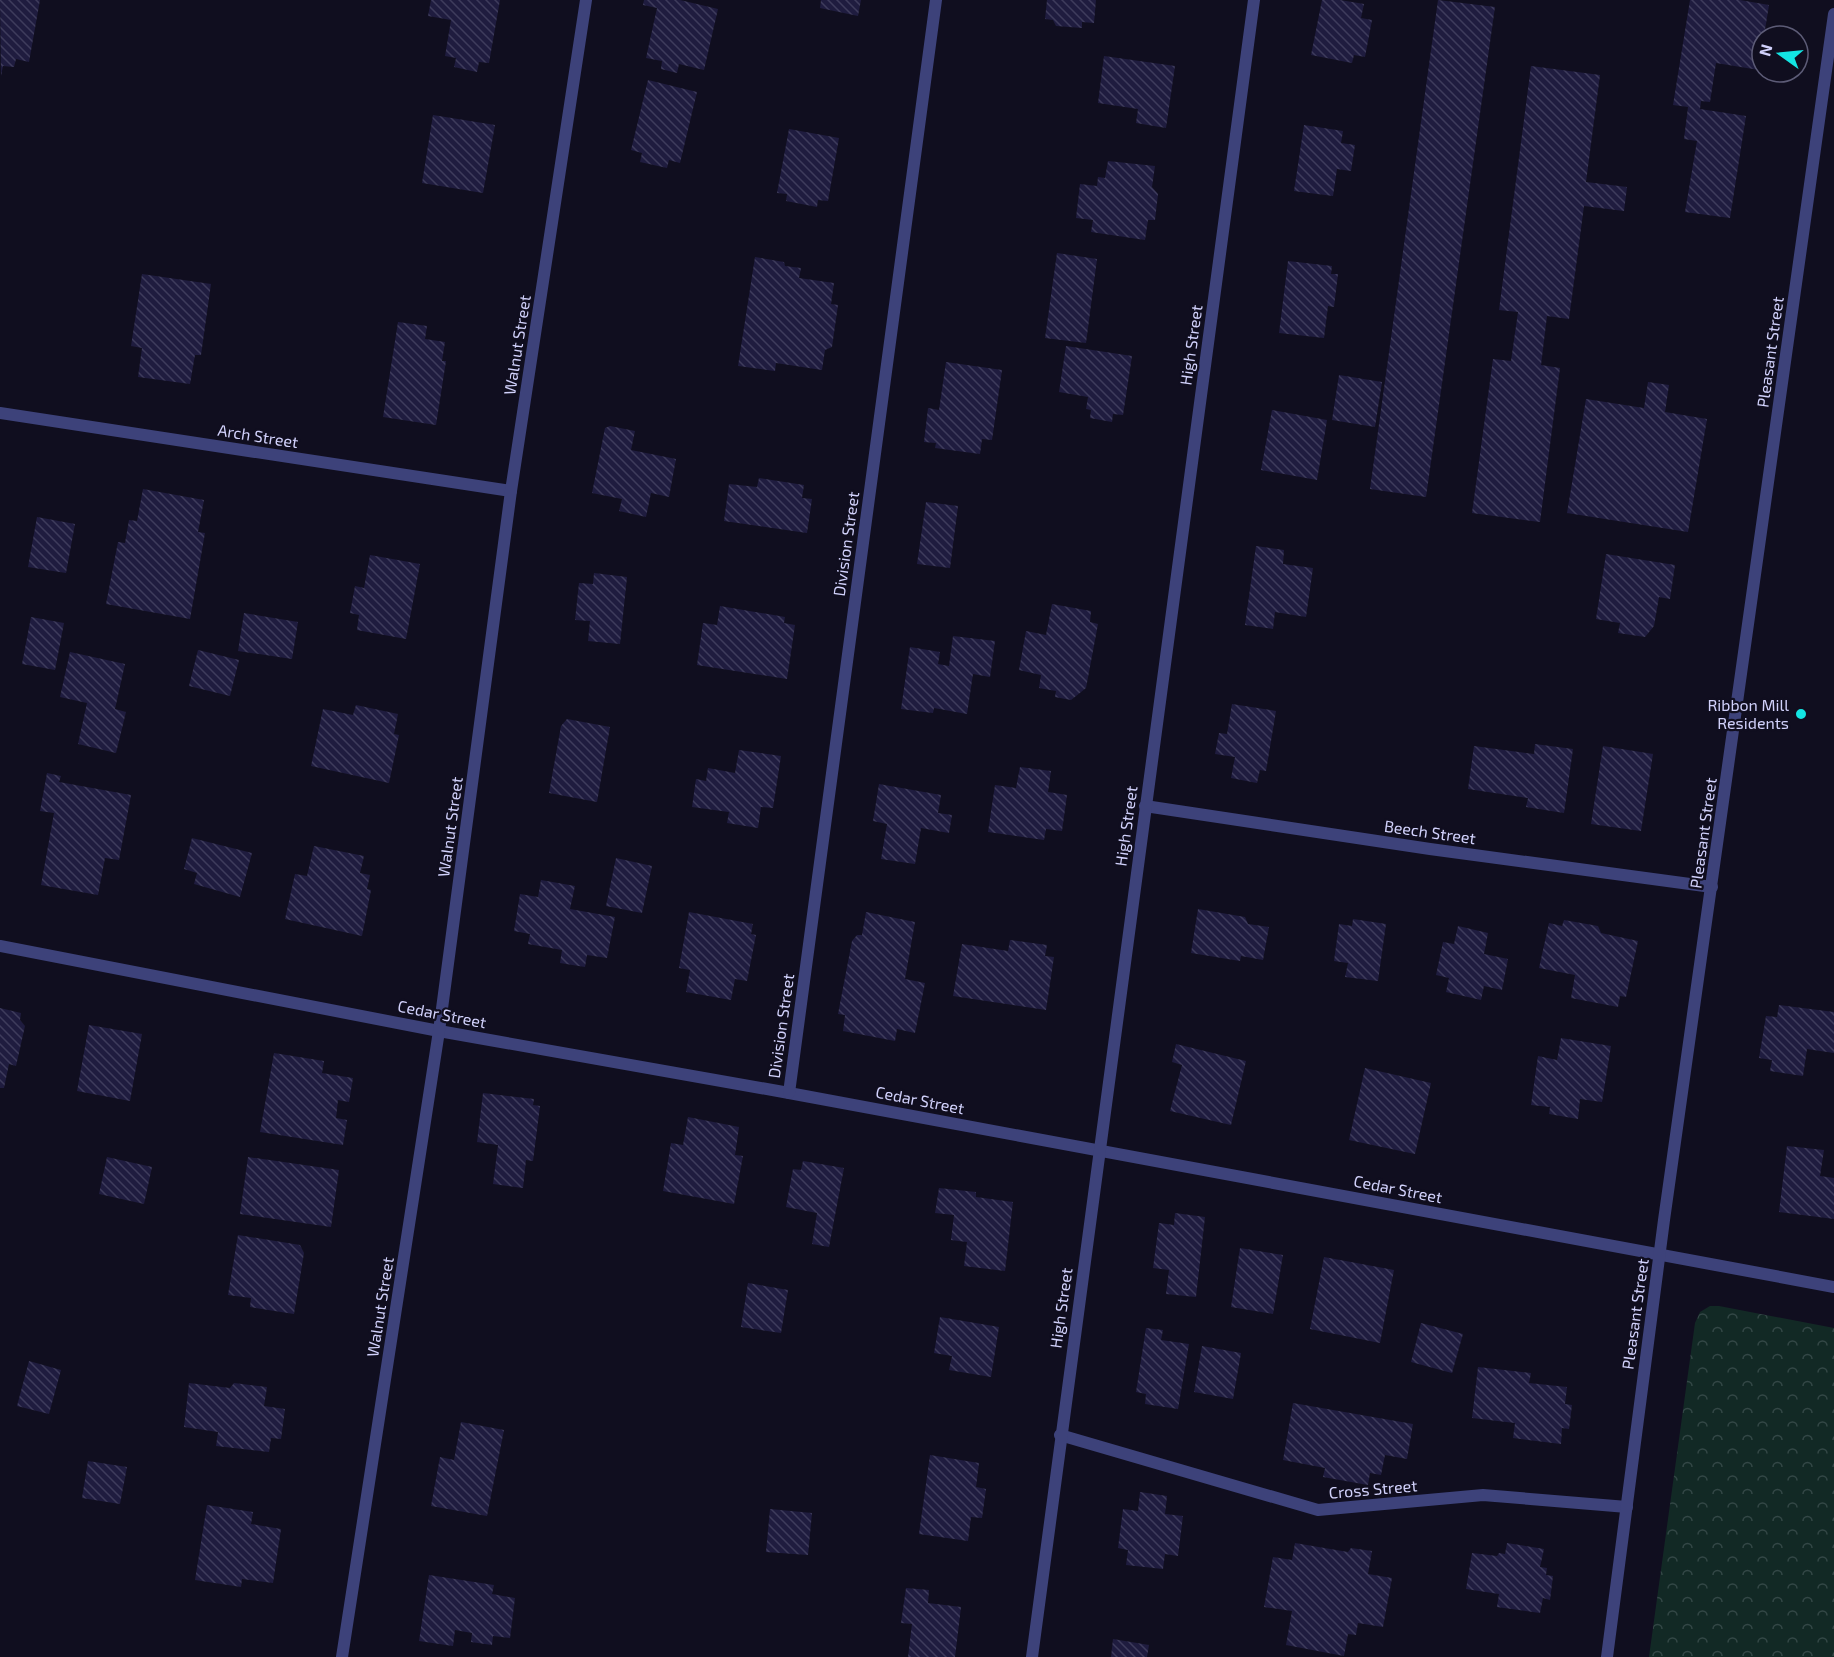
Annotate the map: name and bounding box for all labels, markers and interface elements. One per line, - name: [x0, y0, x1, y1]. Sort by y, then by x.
- north arrow: [1750, 24, 1810, 84]
- text: N: [1754, 42, 1776, 58]
- street label: Walnut Street: [499, 294, 534, 396]
- street label: Pleasant Street: [1752, 295, 1787, 409]
- street label: High Street: [1175, 304, 1206, 386]
- street label: Arch Street: [216, 420, 300, 451]
- street label: Division Street: [829, 490, 862, 598]
- place label: Ribbon Mill Residents: [1707, 695, 1789, 732]
- marker: Ribbon Mill Residents: [1794, 707, 1808, 721]
- street label: Walnut Street: [433, 776, 466, 878]
- street label: Pleasant Street: [1685, 776, 1720, 890]
- street label: High Street: [1110, 785, 1141, 867]
- street label: Beech Street: [1383, 816, 1477, 847]
- street label: Division Street: [764, 972, 797, 1080]
- street label: Cedar Street: [396, 996, 488, 1031]
- street label: Cedar Street: [874, 1082, 966, 1117]
- street label: Cedar Street: [1352, 1171, 1444, 1206]
- street label: Walnut Street: [362, 1256, 397, 1358]
- street label: Pleasant Street: [1617, 1257, 1652, 1371]
- street label: High Street: [1045, 1267, 1076, 1349]
- street label: Cross Street: [1328, 1475, 1418, 1502]

